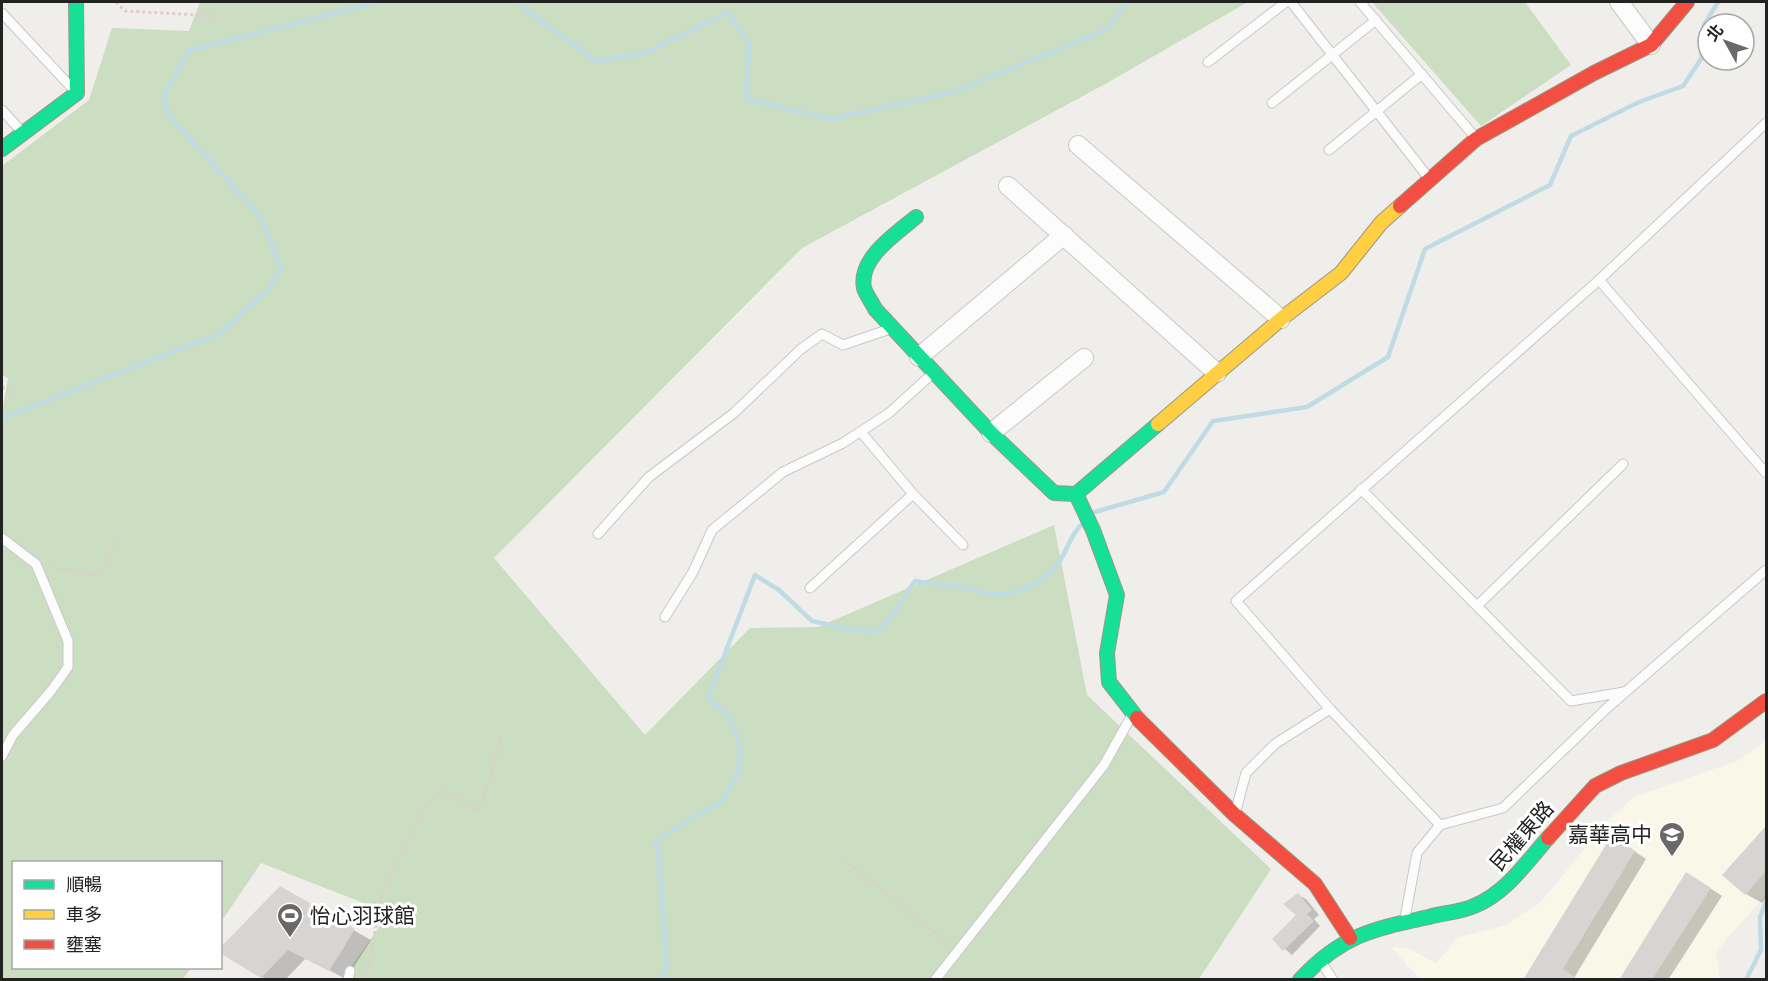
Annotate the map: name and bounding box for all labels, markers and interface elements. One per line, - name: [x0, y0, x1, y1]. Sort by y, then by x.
- north arrow: [1696, 12, 1756, 72]
- text: 北: [1701, 19, 1728, 46]
- street label: 民權東路: [1483, 794, 1560, 877]
- place label: 嘉華高中: [1568, 820, 1652, 849]
- school or university icon: 嘉華高中: [1657, 820, 1687, 858]
- legend: [12, 861, 222, 969]
- text: 順暢: [66, 872, 102, 897]
- sports icon: 怡心羽球館: [275, 901, 305, 939]
- place label: 怡心羽球館: [310, 901, 415, 930]
- text: 車多: [66, 902, 102, 927]
- text: 壅塞: [66, 932, 102, 957]

